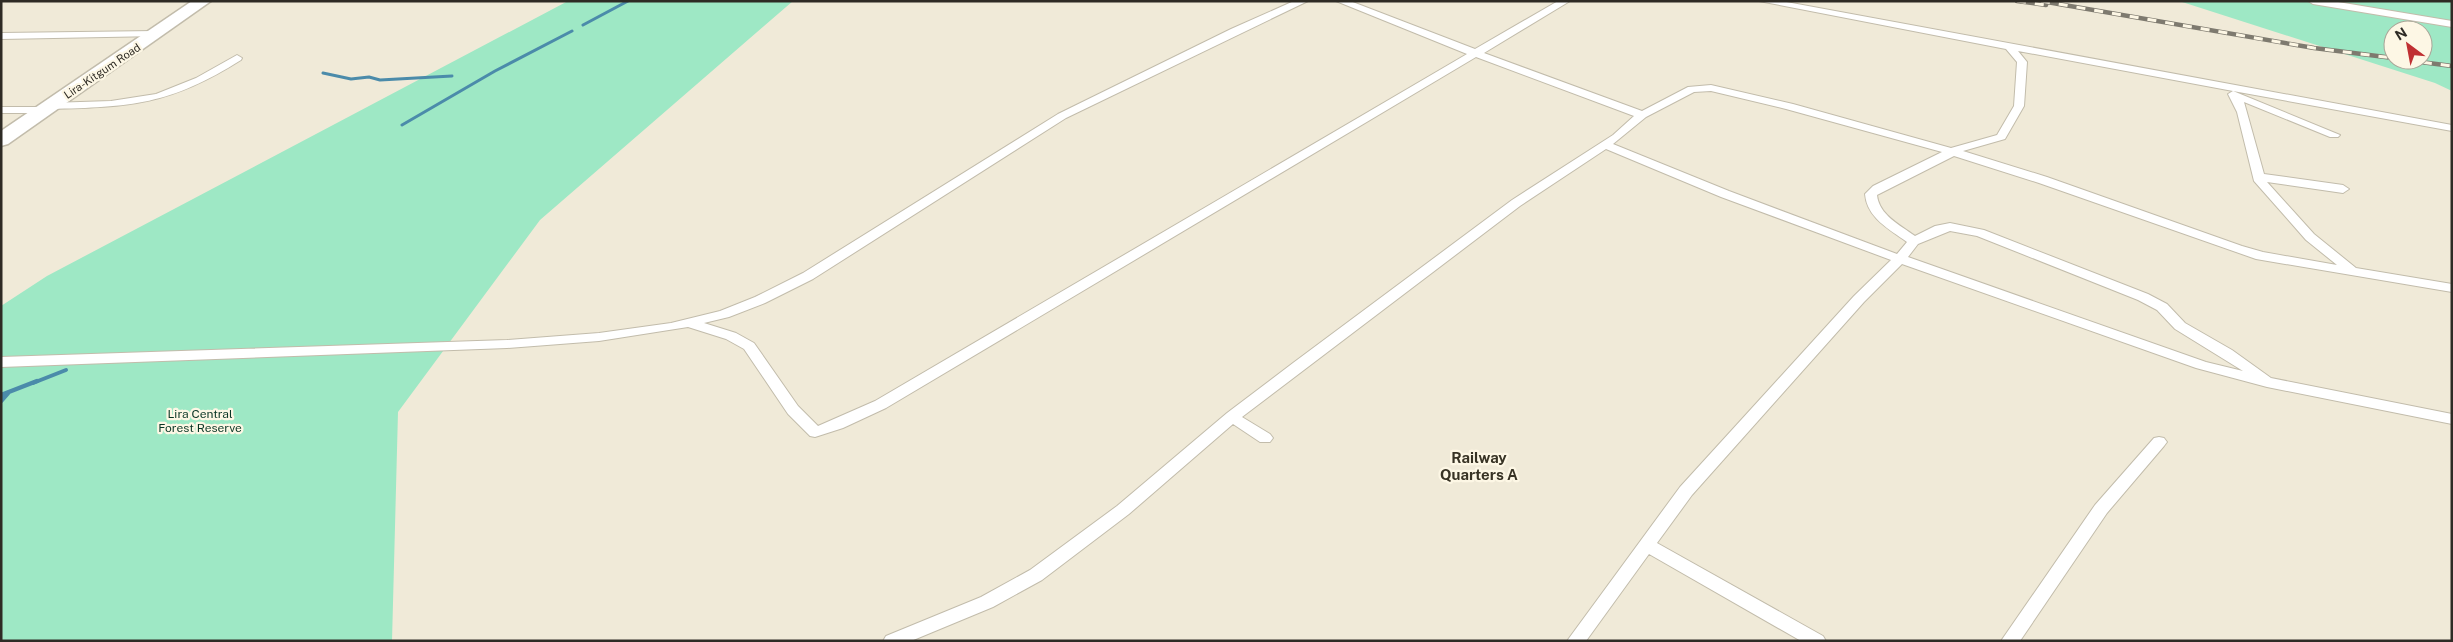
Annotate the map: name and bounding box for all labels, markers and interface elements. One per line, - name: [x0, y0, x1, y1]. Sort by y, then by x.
- north arrow: [2383, 20, 2433, 70]
- text: N: [2392, 24, 2410, 44]
- street label: Lira-Kitgum Road: [62, 41, 142, 101]
- park label: Lira Central Forest Reserve: [158, 407, 242, 435]
- district label: Railway Quarters A: [1440, 449, 1518, 483]

